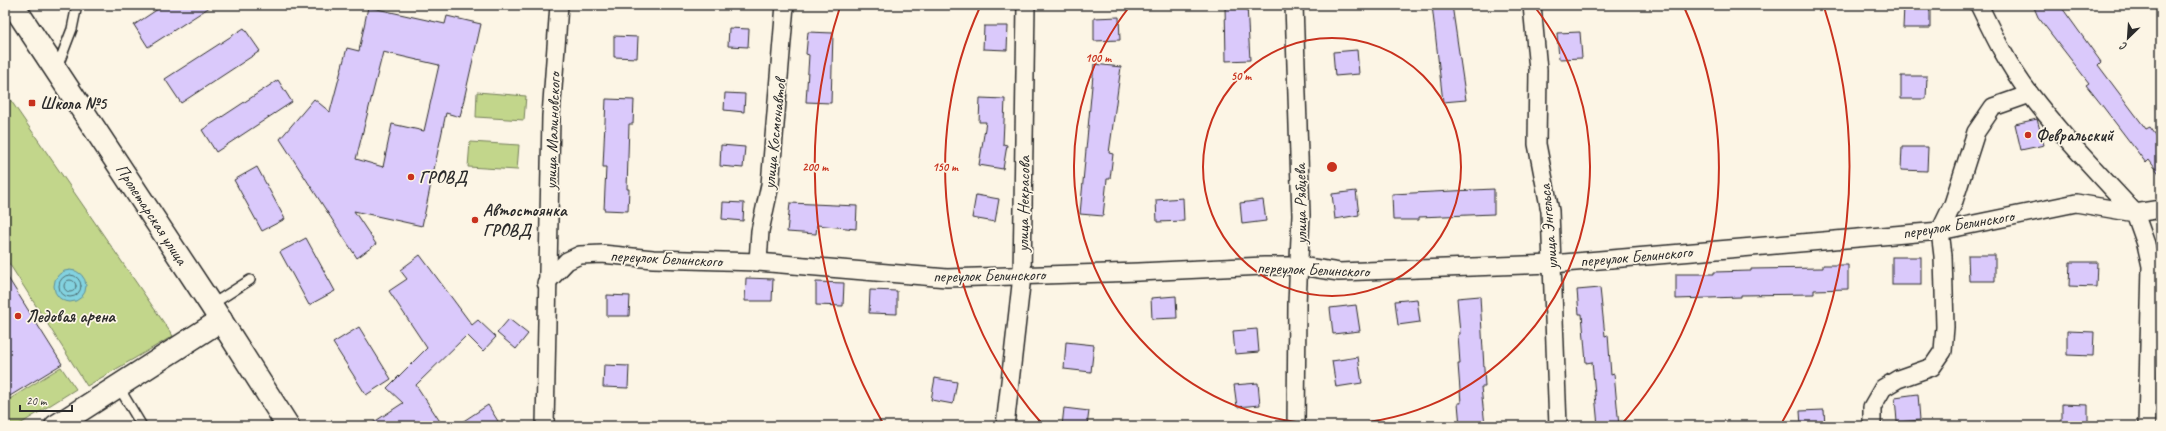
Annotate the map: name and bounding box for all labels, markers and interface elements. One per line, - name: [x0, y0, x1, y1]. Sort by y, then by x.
- north arrow: [2108, 18, 2148, 58]
- text: С: [2117, 39, 2129, 55]
- text: 100 m: [1085, 50, 1112, 66]
- text: 50 m: [1231, 68, 1252, 84]
- street label: улица Малиновского: [540, 70, 565, 191]
- street label: улица Космонавтов: [758, 75, 791, 191]
- place label: Школа №5: [40, 93, 108, 114]
- marker: Школа №5: [27, 98, 37, 108]
- place label: Февральский: [2036, 125, 2115, 146]
- marker: Февральский: [2023, 130, 2033, 140]
- street label: улица Некрасова: [1012, 154, 1035, 253]
- text: 200 m: [802, 159, 829, 175]
- text: 150 m: [932, 159, 959, 175]
- street label: Пролетарская улица: [111, 160, 193, 270]
- centre of rings: [1325, 160, 1339, 174]
- street label: улица Рябцева: [1289, 162, 1312, 245]
- place label: ГРОВД: [419, 167, 468, 188]
- marker: ГРОВД: [406, 172, 416, 182]
- street label: улица Энгельса: [1534, 182, 1563, 271]
- place label: Автостоянка ГРОВД: [483, 200, 568, 241]
- street label: переулок Белинского: [1901, 205, 2017, 244]
- marker: Автостоянка ГРОВД: [470, 215, 480, 225]
- street label: переулок Белинского: [1579, 241, 1695, 272]
- street label: переулок Белинского: [609, 245, 725, 272]
- street label: переулок Белинского: [1257, 257, 1371, 282]
- street label: переулок Белинского: [933, 264, 1047, 287]
- place label: Ледовая арена: [26, 306, 116, 327]
- marker: Ледовая арена: [13, 311, 23, 321]
- scale bar: [20, 387, 72, 413]
- text: 20 m: [26, 393, 48, 409]

